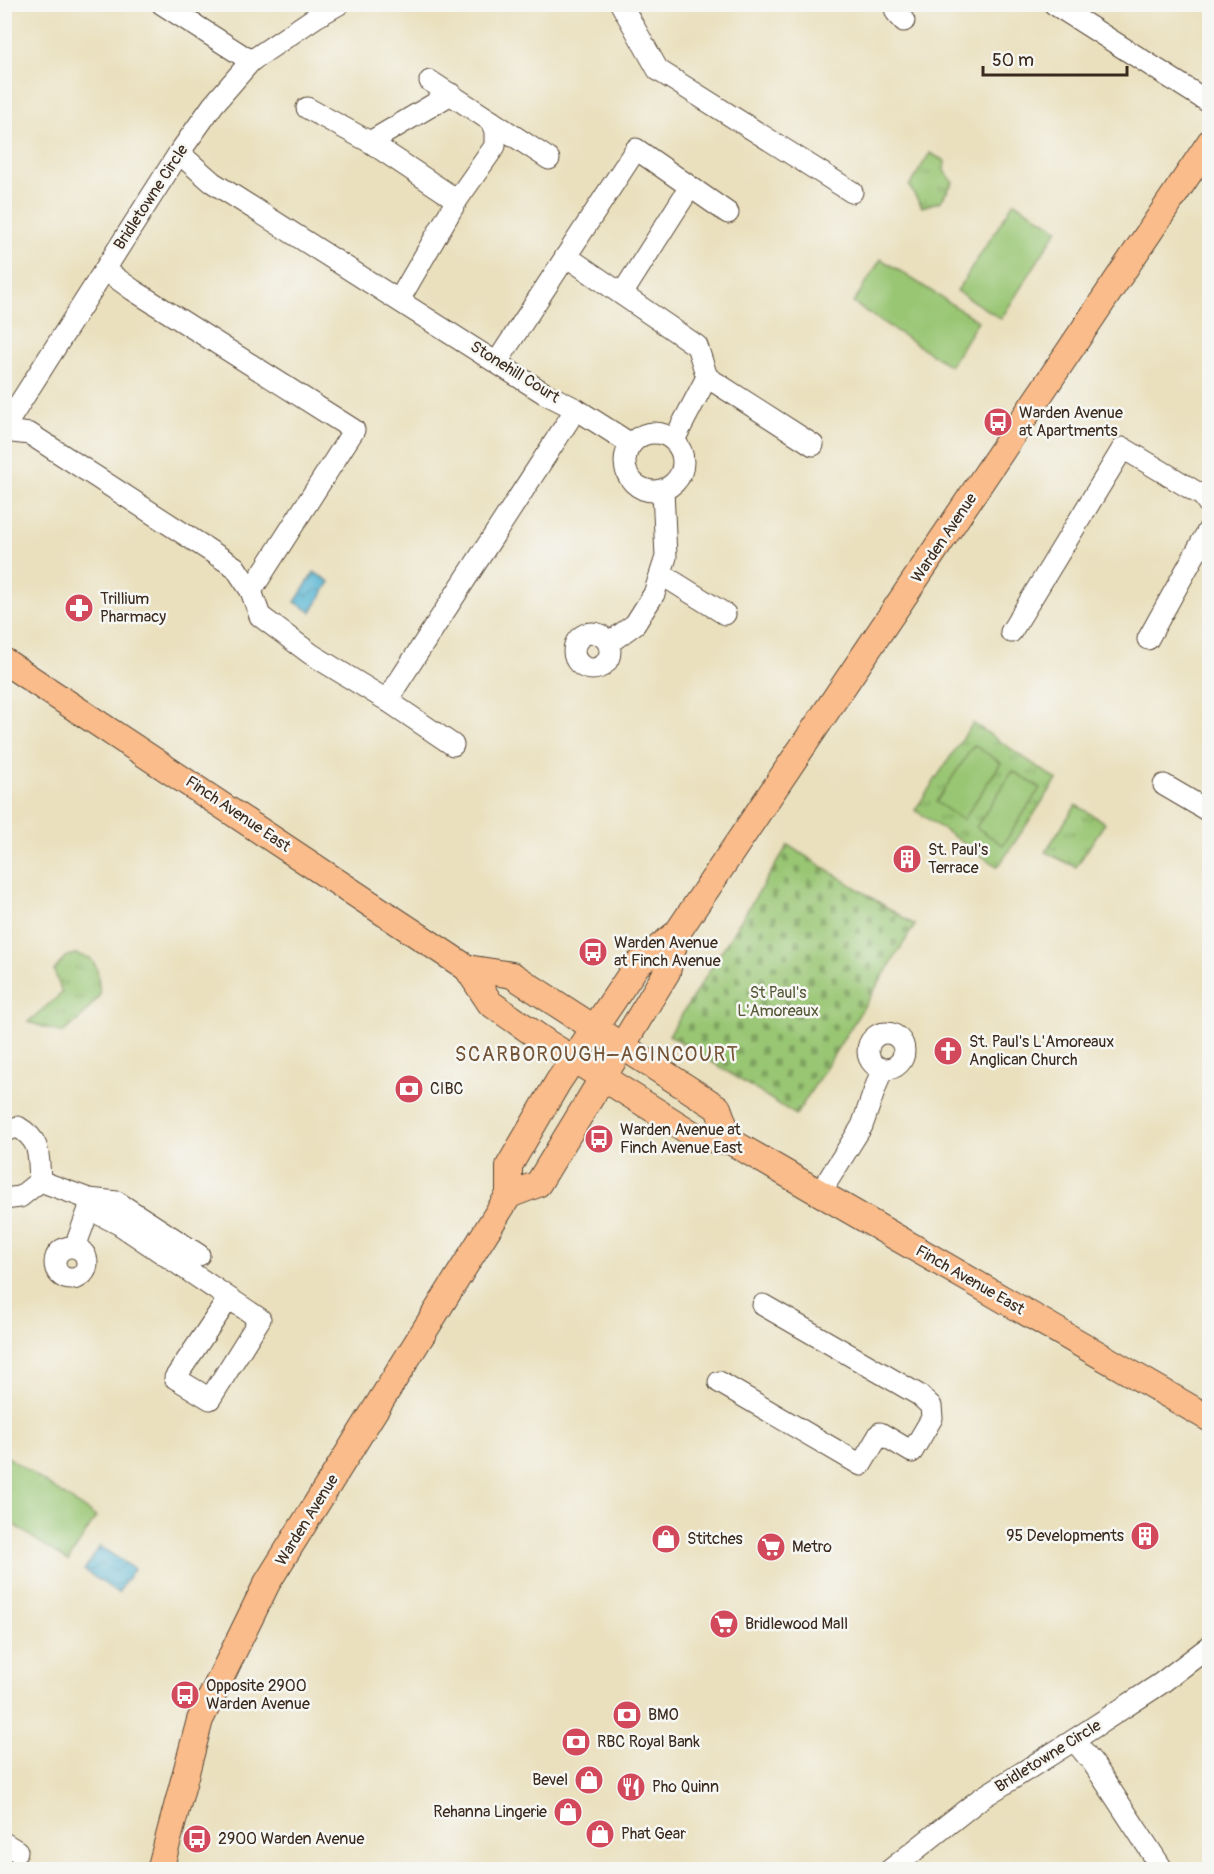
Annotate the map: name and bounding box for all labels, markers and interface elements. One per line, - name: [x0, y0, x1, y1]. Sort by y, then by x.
- scale bar: [983, 39, 1127, 77]
- text: 50 m: [992, 49, 1034, 72]
- street label: Bridletowne Circle: [110, 141, 193, 253]
- street label: Stonehill Court: [467, 337, 564, 408]
- place label: Warden Avenue at Apartments: [1019, 403, 1123, 441]
- bus stop icon: Warden Avenue at Apartments: [982, 406, 1014, 438]
- street label: Warden Avenue: [907, 489, 981, 587]
- place label: Trillium Pharmacy: [100, 589, 166, 627]
- pharmacy icon: Trillium Pharmacy: [63, 592, 95, 624]
- street label: Finch Avenue East: [182, 771, 295, 857]
- place label: St. Paul's Terrace: [928, 840, 988, 878]
- building icon: St. Paul's Terrace: [891, 843, 923, 875]
- place label: Warden Avenue at Finch Avenue: [614, 933, 721, 971]
- bus stop icon: Warden Avenue at Finch Avenue: [577, 936, 609, 968]
- park label: St Paul's L'Amoreaux: [737, 983, 819, 1021]
- place label: St. Paul's L'Amoreaux Anglican Church: [969, 1032, 1114, 1070]
- church icon: St. Paul's L'Amoreaux Anglican Church: [932, 1035, 964, 1067]
- district label: SCARBOROUGH–AGINCOURT: [455, 1042, 739, 1067]
- bank icon: CIBC: [393, 1073, 425, 1105]
- place label: CIBC: [430, 1079, 463, 1099]
- place label: Warden Avenue at Finch Avenue East: [620, 1120, 743, 1158]
- bus stop icon: Warden Avenue at Finch Avenue East: [583, 1123, 615, 1155]
- street label: Finch Avenue East: [912, 1241, 1029, 1320]
- street label: Warden Avenue: [271, 1471, 343, 1569]
- building icon: 95 Developments: [1129, 1520, 1161, 1552]
- shop icon: Stitches: [650, 1523, 682, 1555]
- place label: 95 Developments: [1006, 1526, 1124, 1546]
- place label: Stitches: [687, 1529, 743, 1549]
- supermarket icon: Metro: [755, 1531, 787, 1563]
- place label: Metro: [792, 1537, 832, 1557]
- supermarket icon: Bridlewood Mall: [708, 1608, 740, 1640]
- place label: Bridlewood Mall: [745, 1614, 848, 1634]
- place label: Opposite 2900 Warden Avenue: [206, 1676, 310, 1714]
- bus stop icon: Opposite 2900 Warden Avenue: [169, 1679, 201, 1711]
- bank icon: BMO: [611, 1699, 643, 1731]
- place label: BMO: [648, 1705, 679, 1725]
- street label: Bridletowne Circle: [991, 1715, 1105, 1797]
- bank icon: RBC Royal Bank: [560, 1726, 592, 1758]
- place label: RBC Royal Bank: [597, 1732, 700, 1752]
- shop icon: Bevel: [573, 1764, 605, 1796]
- place label: Bevel: [532, 1770, 568, 1790]
- restaurant icon: Pho Quinn: [615, 1771, 647, 1803]
- place label: Pho Quinn: [652, 1777, 719, 1797]
- shop icon: Rehanna Lingerie: [552, 1796, 584, 1828]
- place label: Rehanna Lingerie: [433, 1802, 547, 1822]
- shop icon: Phat Gear: [584, 1818, 616, 1850]
- bus stop icon: 2900 Warden Avenue: [181, 1823, 213, 1855]
- place label: Phat Gear: [621, 1824, 686, 1844]
- place label: 2900 Warden Avenue: [218, 1829, 364, 1849]

